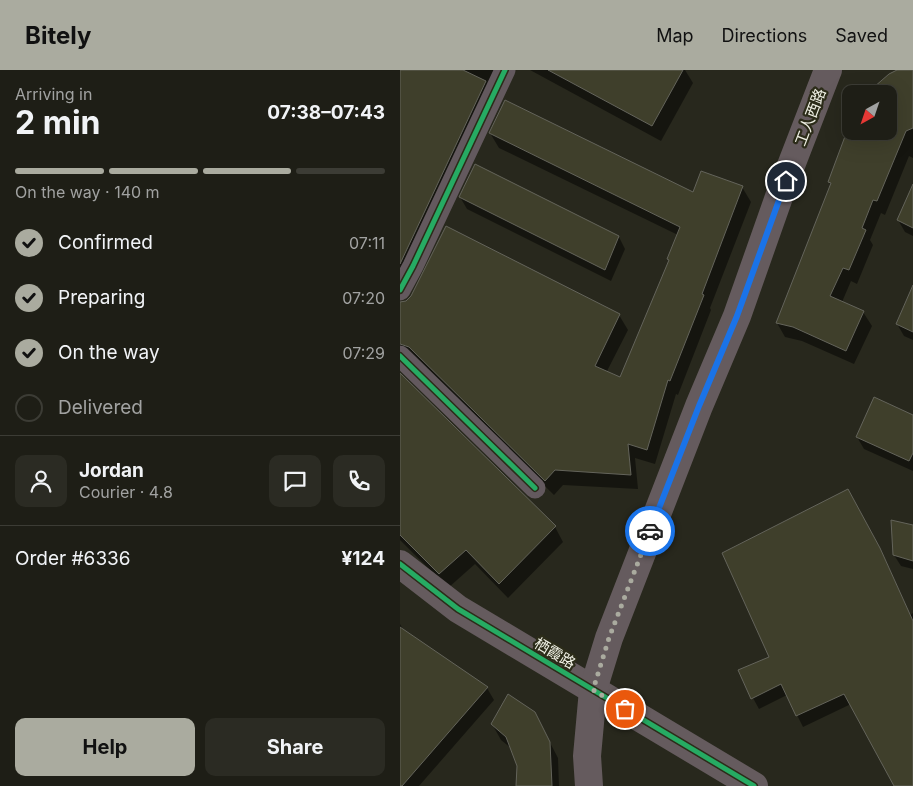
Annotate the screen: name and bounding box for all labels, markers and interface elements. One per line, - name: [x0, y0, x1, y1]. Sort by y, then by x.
- text: Bitely: [25, 21, 91, 50]
- text: Map: [656, 25, 694, 46]
- text: Directions: [722, 25, 807, 46]
- text: Saved: [835, 25, 888, 46]
- text: Arriving in: [15, 84, 92, 104]
- north arrow: [842, 85, 898, 140]
- map controls: [842, 85, 897, 140]
- street label: 工人西路: [790, 86, 830, 148]
- text: 07:38–07:43: [267, 101, 385, 124]
- text: 2 min: [15, 103, 101, 142]
- pin: [765, 160, 807, 202]
- icon: home: [772, 167, 800, 195]
- text: On the way · 140 m: [15, 182, 160, 202]
- icon: check: [15, 229, 43, 257]
- text: Confirmed: [58, 231, 153, 254]
- text: 07:11: [349, 233, 385, 253]
- icon: check: [15, 284, 43, 312]
- text: Preparing: [58, 286, 145, 309]
- text: 07:20: [342, 288, 385, 308]
- icon: check: [15, 339, 43, 367]
- text: On the way: [58, 341, 160, 364]
- text: 07:29: [342, 343, 385, 363]
- text: Delivered: [58, 396, 143, 419]
- button: person: [15, 455, 67, 507]
- button: chat: [269, 455, 321, 507]
- button: phone: [333, 455, 385, 507]
- text: Jordan: [79, 459, 144, 482]
- text: Courier · 4.8: [79, 482, 173, 502]
- courier: [625, 506, 675, 556]
- icon: car: [636, 517, 664, 545]
- text: Order #6336: [15, 547, 131, 570]
- text: ¥124: [341, 547, 385, 570]
- street label: 栖霞路: [531, 633, 579, 673]
- pin: [604, 688, 646, 730]
- icon: bag: [611, 695, 639, 723]
- button: Help: [15, 718, 195, 776]
- button: Share: [205, 718, 385, 776]

